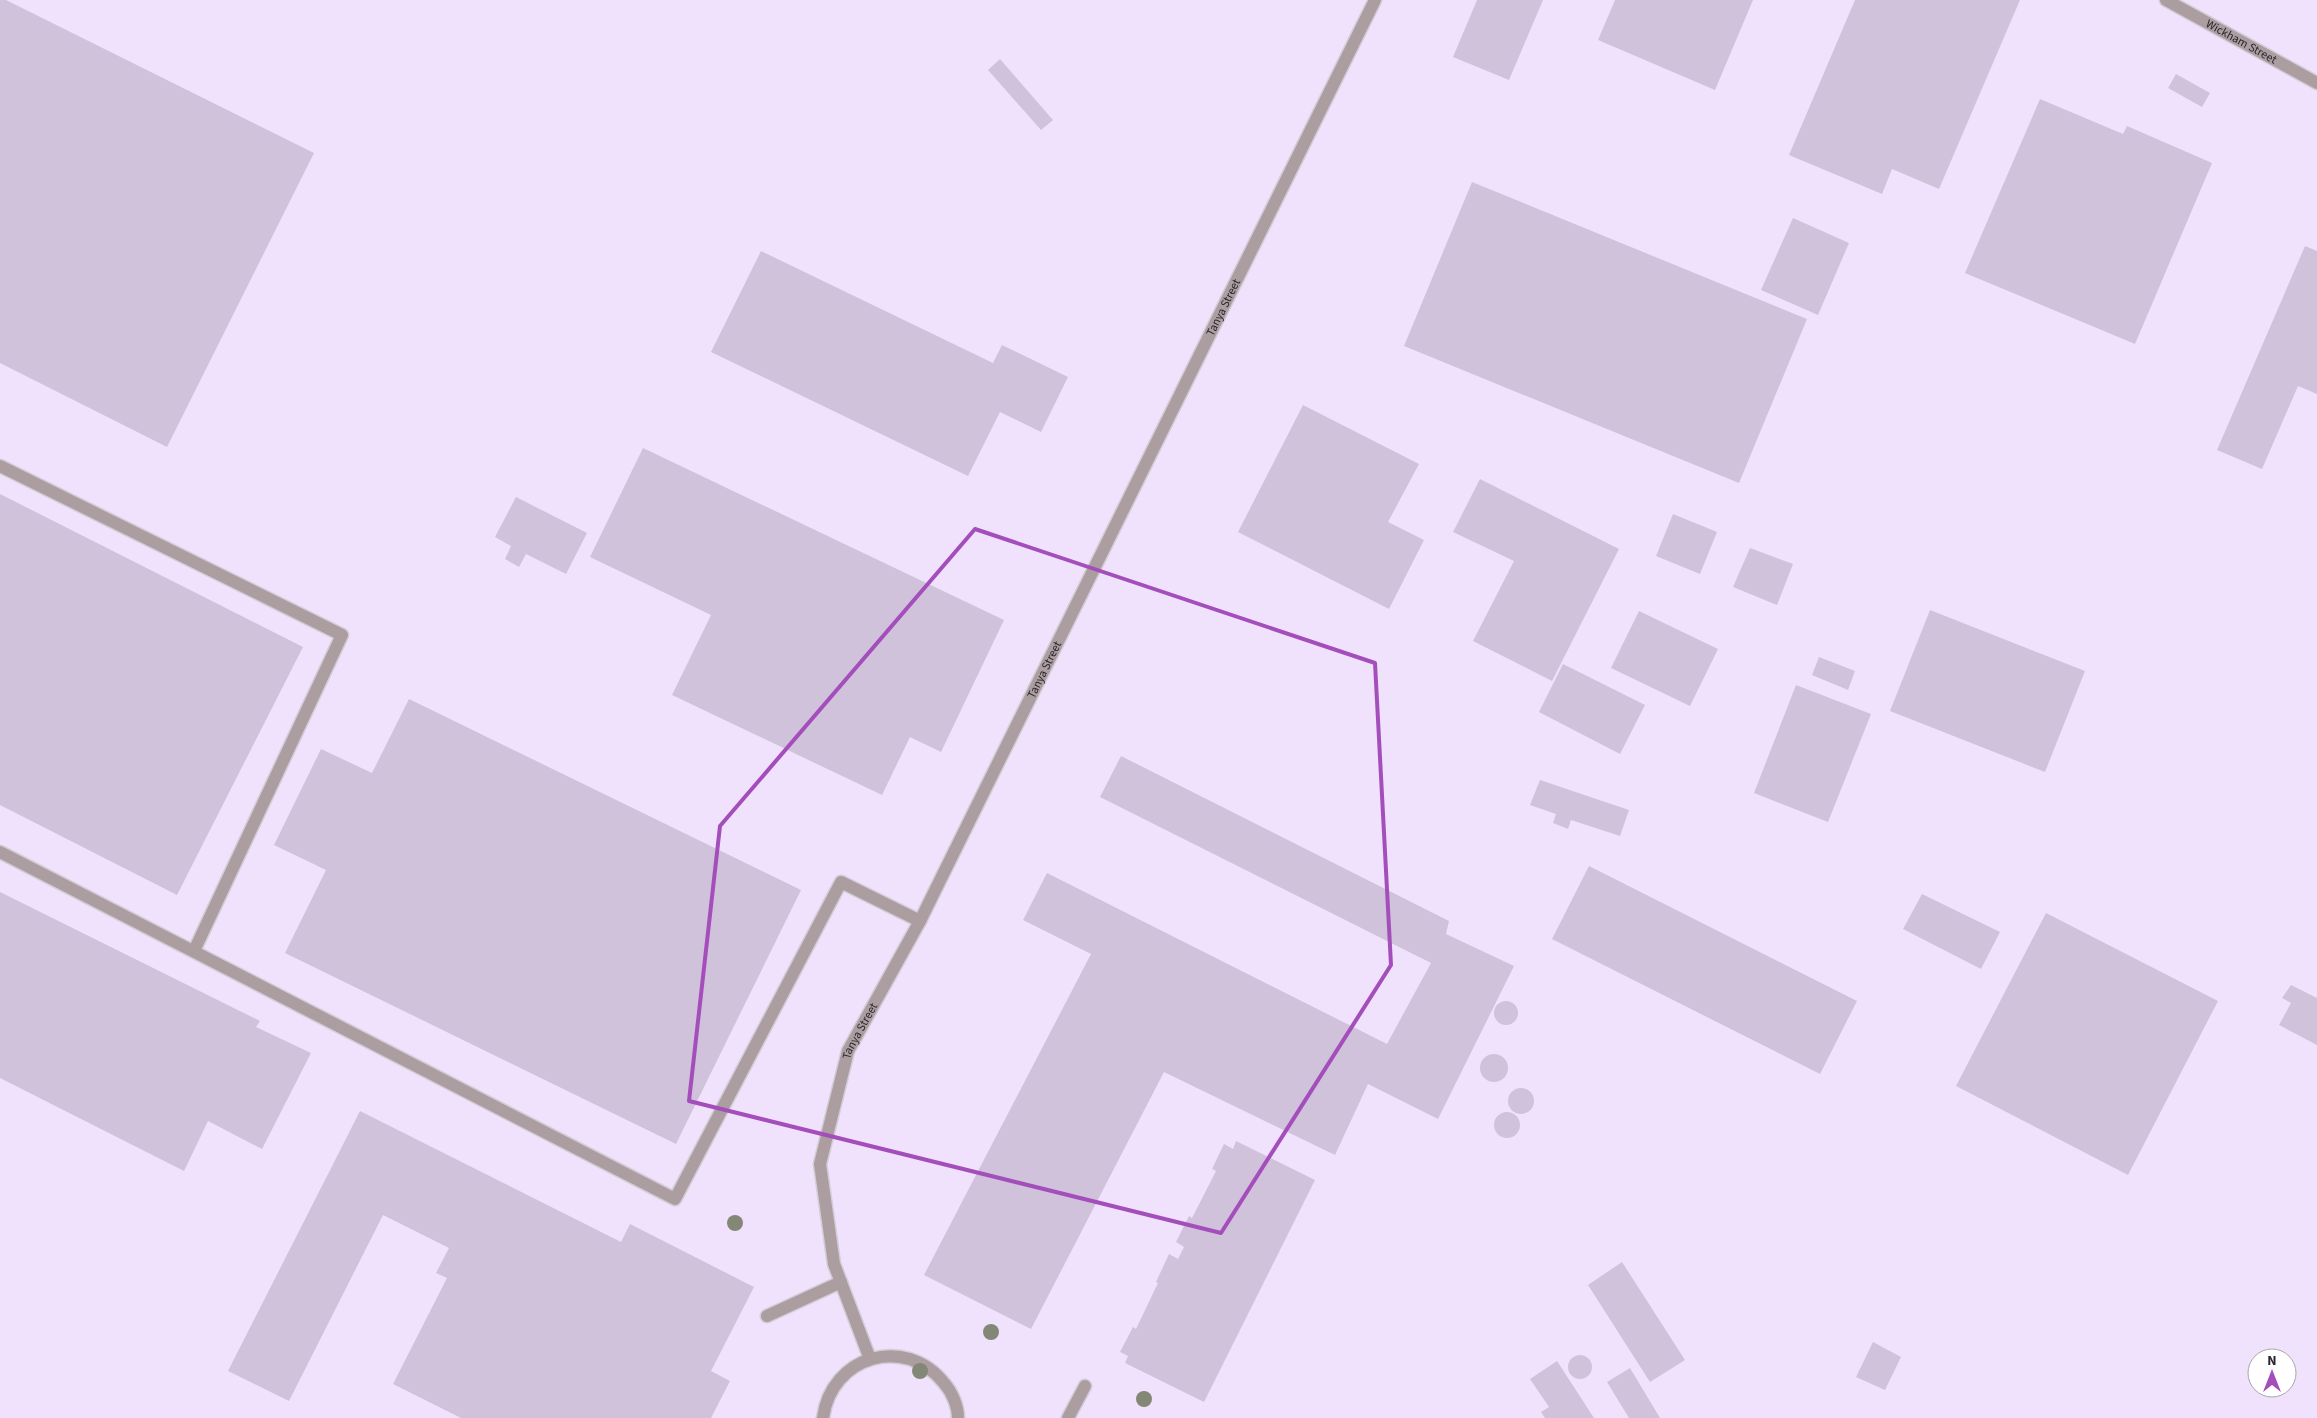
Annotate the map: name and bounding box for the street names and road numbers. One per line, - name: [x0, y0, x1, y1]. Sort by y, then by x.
- street label: Wickham Street: [2202, 15, 2280, 68]
- street label: Tanya Street: [1202, 276, 1245, 339]
- street label: Tanya Street: [1023, 638, 1066, 701]
- street label: Tanya Street: [838, 1000, 882, 1061]

